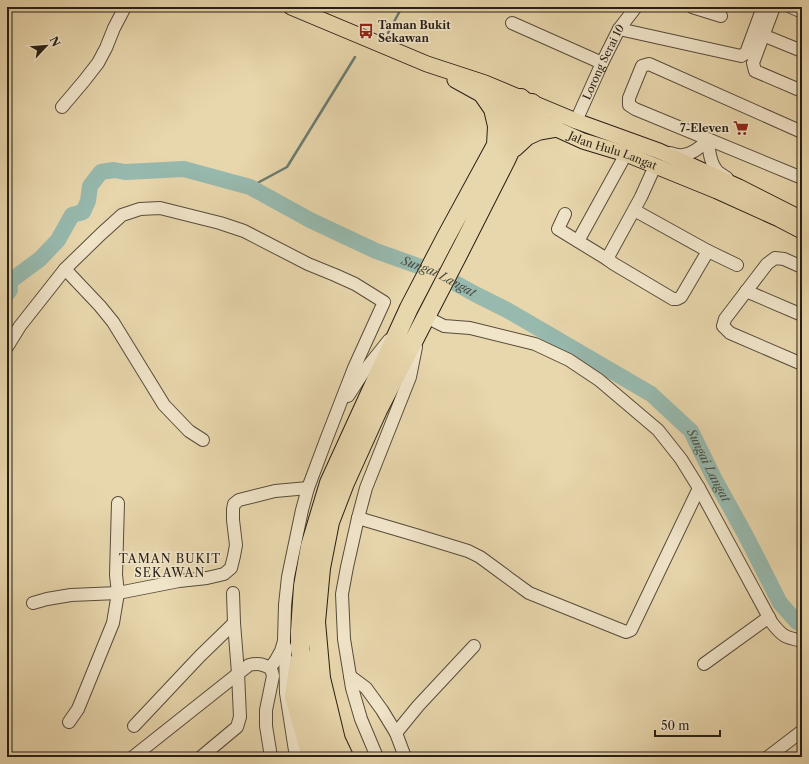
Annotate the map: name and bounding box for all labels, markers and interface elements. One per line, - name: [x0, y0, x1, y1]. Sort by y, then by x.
- place label: Taman Bukit Sekawan: [378, 18, 451, 45]
- street label: Lorong Serai 10: [579, 21, 627, 102]
- bus stop icon: Taman Bukit Sekawan: [357, 22, 375, 40]
- north arrow: [26, 26, 66, 66]
- text: N: [47, 34, 64, 49]
- supermarket icon: 7-Eleven: [732, 119, 750, 137]
- place label: 7-Eleven: [680, 121, 729, 135]
- street label: Jalan Hulu Langat: [564, 127, 659, 173]
- water label: Sungai Langat: [399, 252, 479, 300]
- water label: Sungai Langat: [684, 425, 734, 505]
- district label: TAMAN BUKIT SEKAWAN: [119, 551, 221, 580]
- scale bar: [655, 712, 720, 738]
- text: 50 m: [661, 718, 690, 733]

